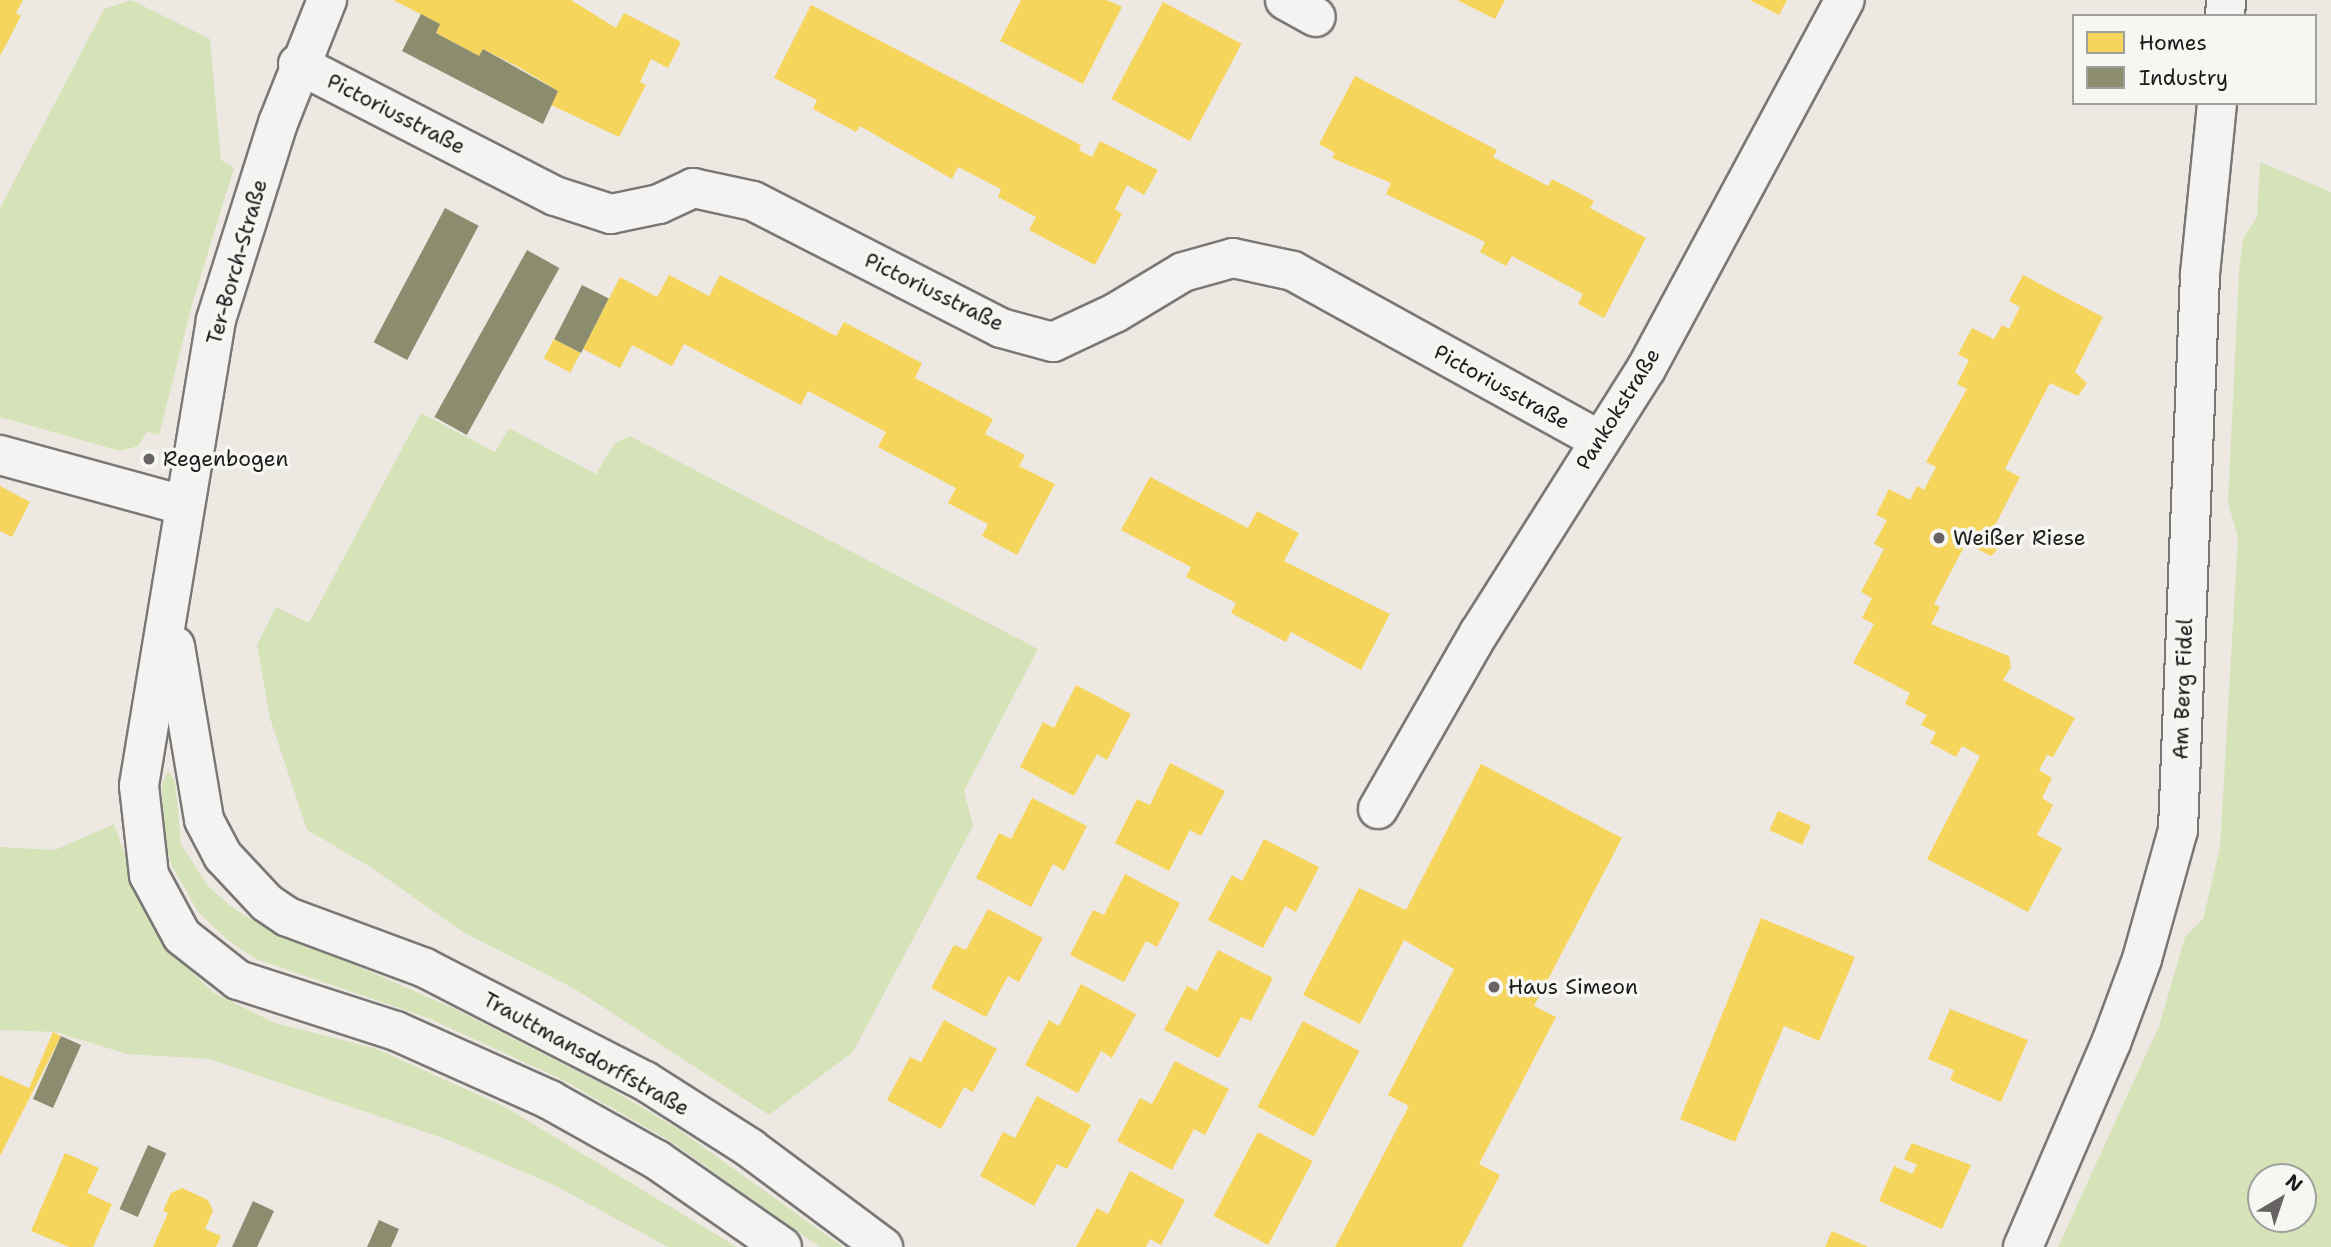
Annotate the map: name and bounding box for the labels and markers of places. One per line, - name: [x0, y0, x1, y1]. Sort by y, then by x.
- place label: Regenbogen: [163, 446, 288, 472]
- marker: Regenbogen: [141, 451, 157, 467]
- place label: Weißer Riese: [1953, 525, 2086, 551]
- marker: Weißer Riese: [1931, 530, 1947, 546]
- place label: Haus Simeon: [1508, 974, 1638, 1000]
- marker: Haus Simeon: [1486, 979, 1502, 995]

